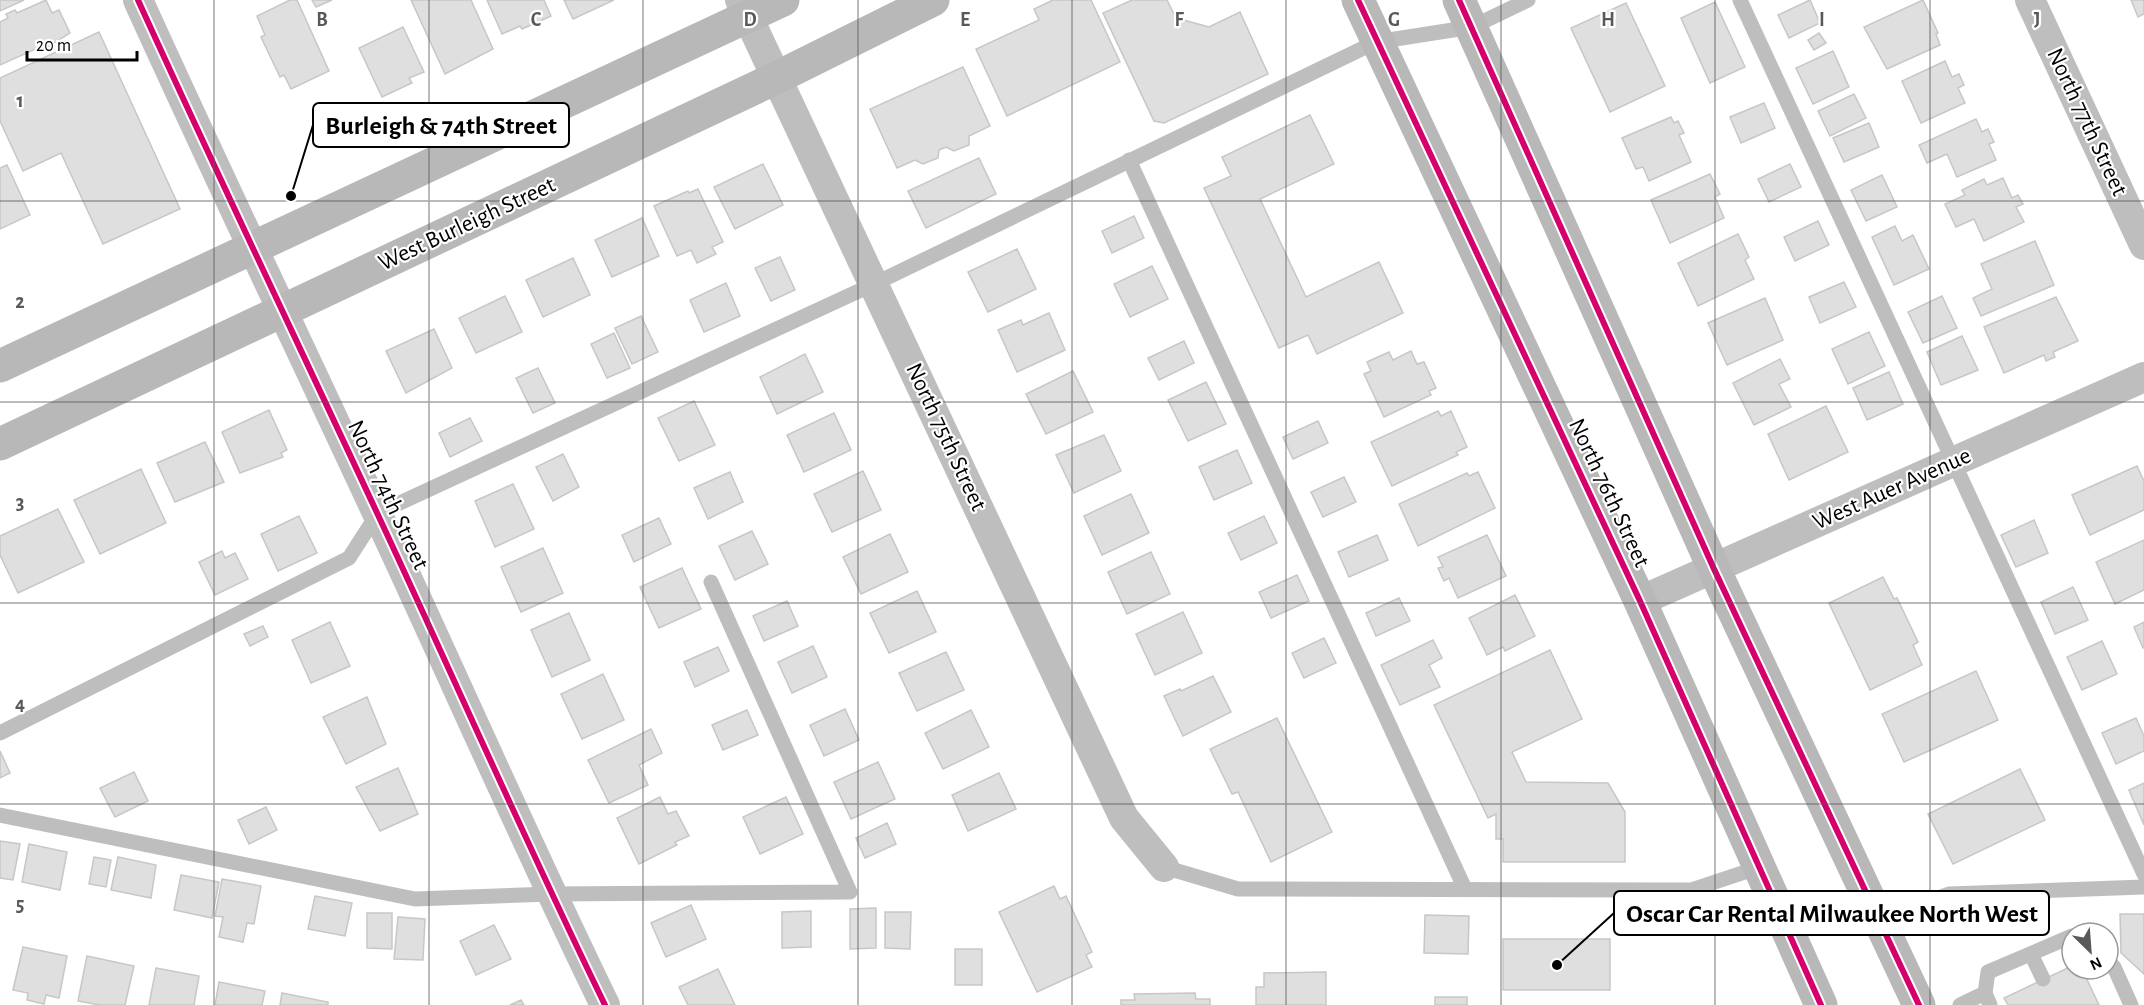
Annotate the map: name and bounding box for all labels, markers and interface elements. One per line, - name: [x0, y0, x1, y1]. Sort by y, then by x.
- text: B: [316, 10, 328, 30]
- text: C: [531, 10, 542, 30]
- text: D: [743, 10, 757, 30]
- text: E: [960, 10, 970, 30]
- text: F: [1174, 10, 1184, 30]
- text: G: [1388, 10, 1400, 30]
- text: H: [1601, 10, 1615, 30]
- text: I: [1819, 10, 1825, 30]
- text: J: [2034, 10, 2040, 30]
- scale bar: [27, 24, 136, 62]
- text: 20 m: [36, 37, 71, 55]
- street label: North 77th Street: [2042, 44, 2132, 200]
- text: 1: [16, 91, 24, 111]
- callout: Burleigh & 74th Street: [313, 103, 569, 147]
- text: Burleigh & 74th Street: [325, 113, 557, 139]
- street label: West Burleigh Street: [375, 172, 559, 275]
- text: 2: [15, 292, 25, 312]
- street label: North 75th Street: [901, 359, 991, 515]
- street label: North 76th Street: [1564, 415, 1654, 571]
- street label: North 74th Street: [343, 417, 433, 574]
- street label: West Auer Avenue: [1809, 443, 1975, 535]
- text: 3: [16, 493, 24, 513]
- text: 4: [15, 694, 25, 714]
- callout: Oscar Car Rental Milwaukee North West: [1614, 891, 2049, 935]
- text: 5: [16, 895, 24, 915]
- text: Oscar Car Rental Milwaukee North West: [1626, 901, 2038, 927]
- north arrow: [2060, 921, 2120, 981]
- text: N: [2087, 954, 2104, 973]

